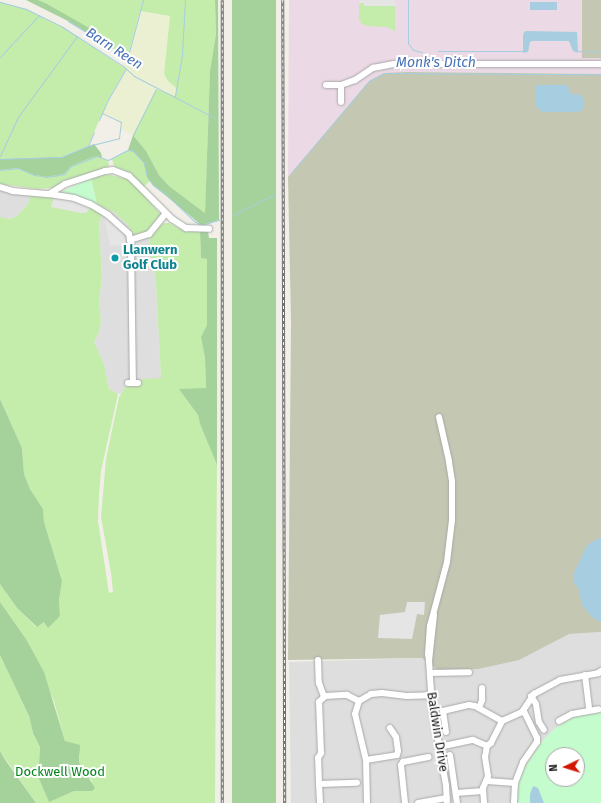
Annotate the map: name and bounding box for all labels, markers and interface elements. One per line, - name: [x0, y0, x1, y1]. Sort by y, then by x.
- water label: Barn Reen: [83, 24, 145, 74]
- water label: Monk's Ditch: [396, 55, 476, 71]
- place label: Llanwern Golf Club: [123, 243, 178, 274]
- marker: Llanwern Golf Club: [110, 253, 120, 263]
- street label: Baldwin Drive: [423, 691, 451, 773]
- north arrow: [545, 747, 585, 787]
- park label: Dockwell Wood: [15, 764, 105, 780]
- text: N: [547, 764, 560, 772]

